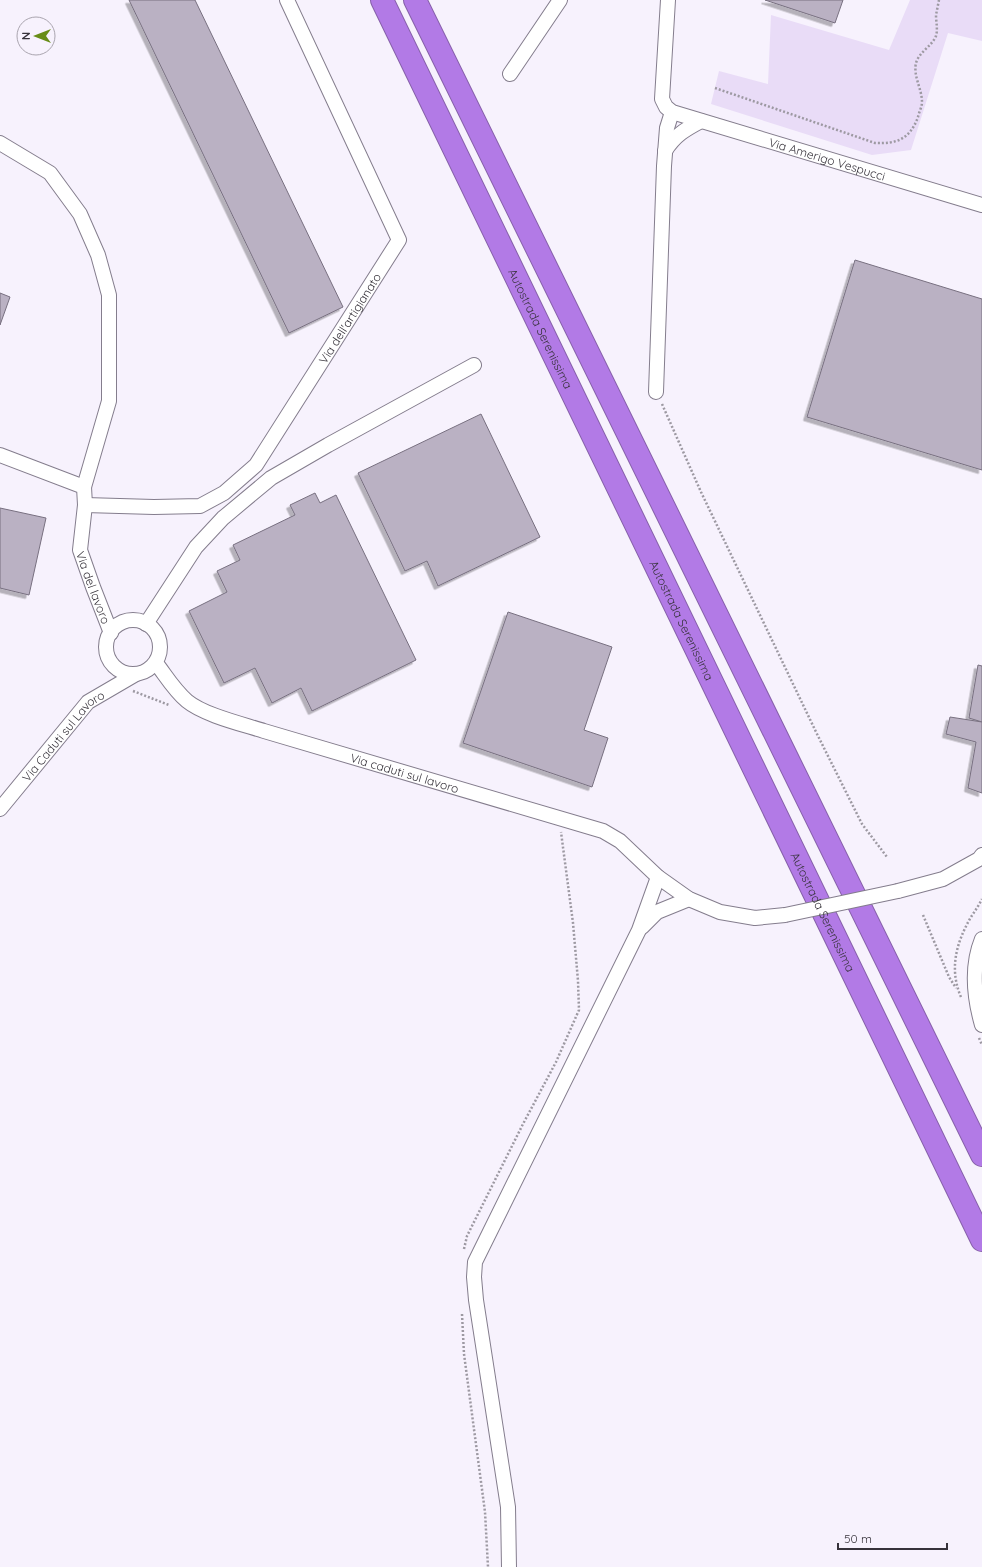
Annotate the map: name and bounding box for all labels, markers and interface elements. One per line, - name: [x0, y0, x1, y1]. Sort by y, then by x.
- north arrow: [16, 16, 56, 56]
- text: N: [19, 32, 33, 40]
- street label: Via Amerigo Vespucci: [767, 134, 887, 183]
- street label: Autostrada Serenissima: [506, 266, 576, 391]
- street label: Via dell'artigianato: [315, 270, 384, 366]
- street label: Via del lavoro: [73, 549, 114, 626]
- street label: Autostrada Serenissima: [647, 558, 717, 683]
- street label: Via Caduti sul Lavoro: [18, 687, 107, 784]
- street label: Via caduti sul lavoro: [349, 749, 461, 796]
- street label: Autostrada Serenissima: [788, 849, 859, 974]
- scale bar: [838, 1525, 947, 1551]
- text: 50 m: [844, 1531, 872, 1546]

